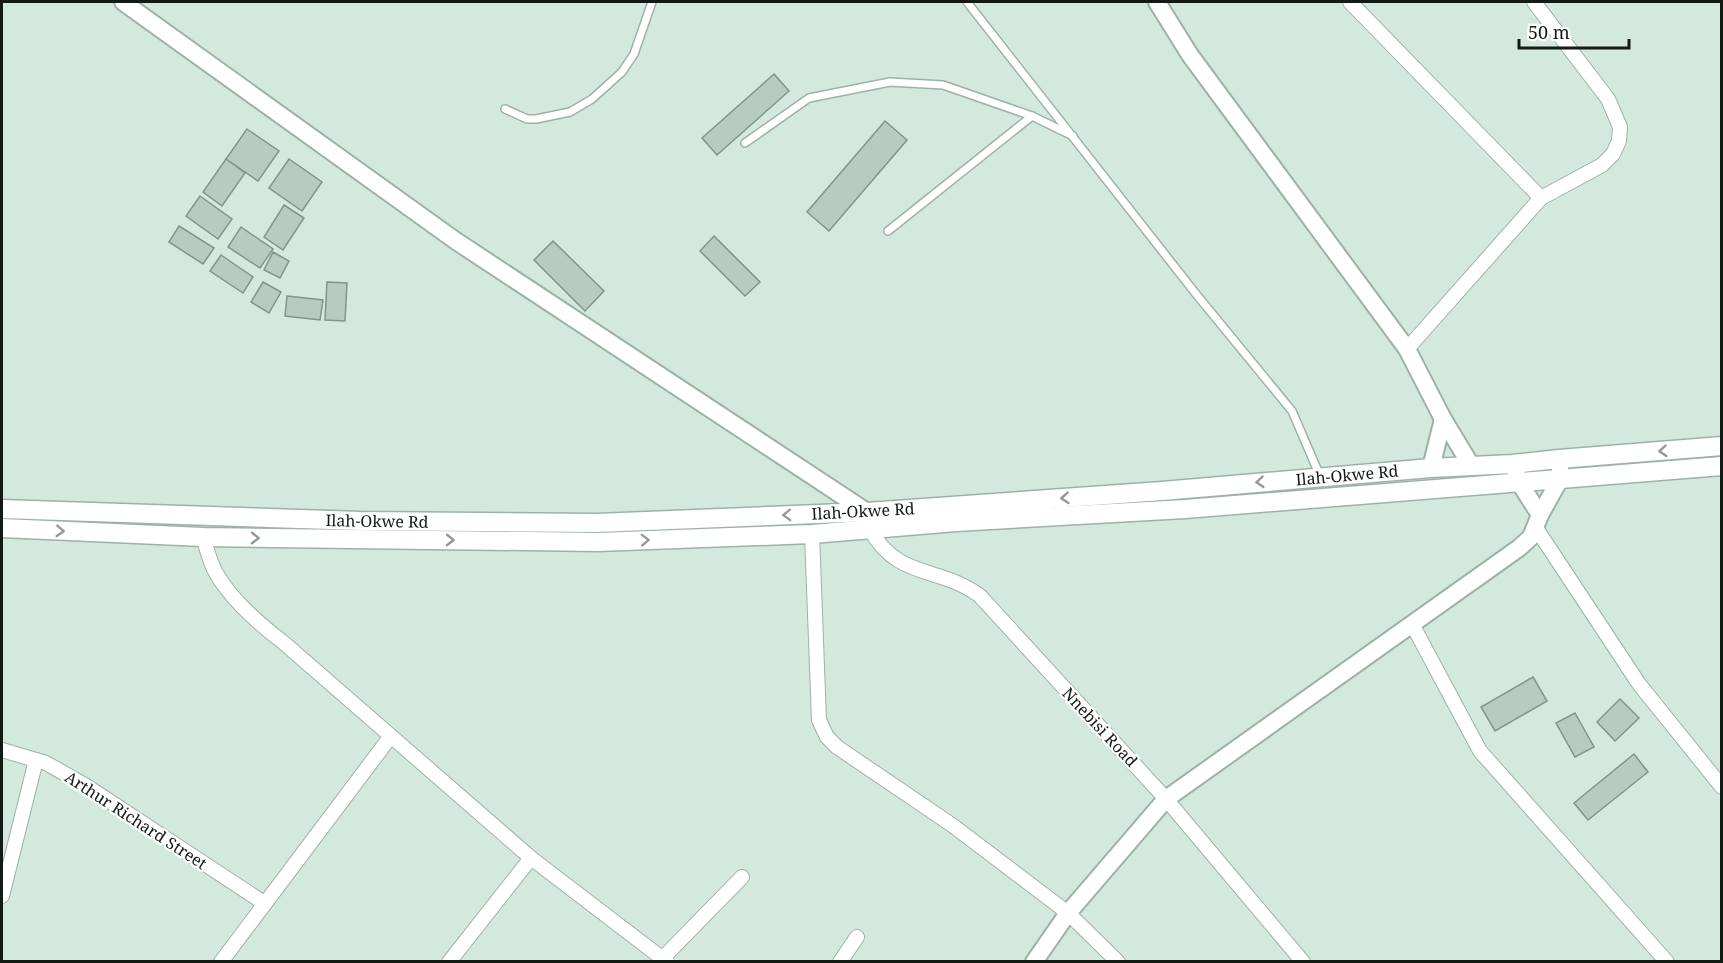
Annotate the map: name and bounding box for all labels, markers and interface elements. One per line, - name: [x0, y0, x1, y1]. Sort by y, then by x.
- scale bar: [1519, 12, 1628, 50]
- text: 50 m: [1528, 20, 1570, 44]
- one-way arrow: [1659, 444, 1668, 457]
- street label: Ilah-Okwe Rd: [1295, 460, 1399, 490]
- one-way arrow: [1255, 475, 1264, 488]
- one-way arrow: [1061, 491, 1070, 504]
- street label: Ilah-Okwe Rd: [811, 497, 915, 525]
- street label: Ilah-Okwe Rd: [325, 509, 429, 533]
- one-way arrow: [782, 509, 791, 521]
- one-way arrow: [55, 524, 64, 537]
- one-way arrow: [250, 532, 259, 544]
- one-way arrow: [445, 534, 454, 546]
- one-way arrow: [640, 534, 649, 547]
- street label: Nnebisi Road: [1057, 683, 1143, 772]
- street label: Arthur Richard Street: [61, 766, 212, 874]

